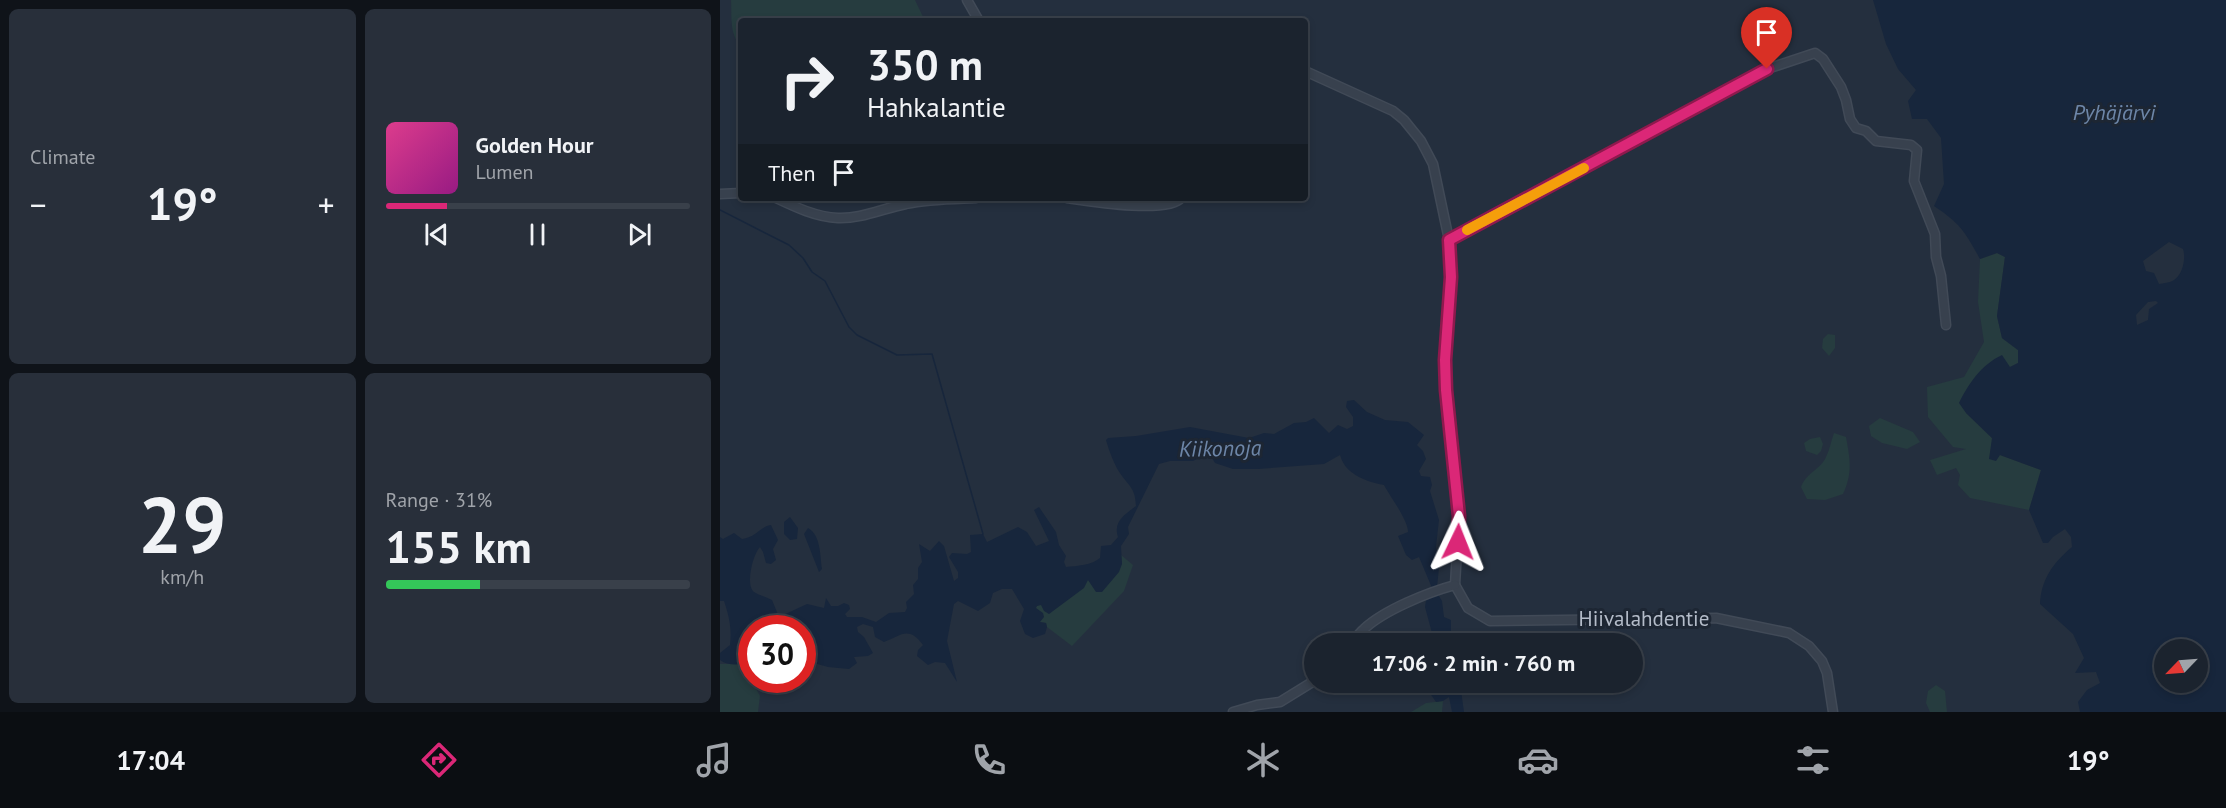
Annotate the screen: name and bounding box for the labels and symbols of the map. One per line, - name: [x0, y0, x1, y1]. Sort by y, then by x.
- pin: [1741, 7, 1792, 69]
- water label: Pyhäjärvi: [2073, 98, 2157, 126]
- water label: Kiikonoja: [1179, 433, 1262, 463]
- position arrow: [1426, 510, 1490, 574]
- street label: Hiivalahdentie: [1579, 605, 1709, 632]
- speed limit sign: 30: [738, 615, 816, 693]
- north arrow: [2154, 639, 2208, 693]

